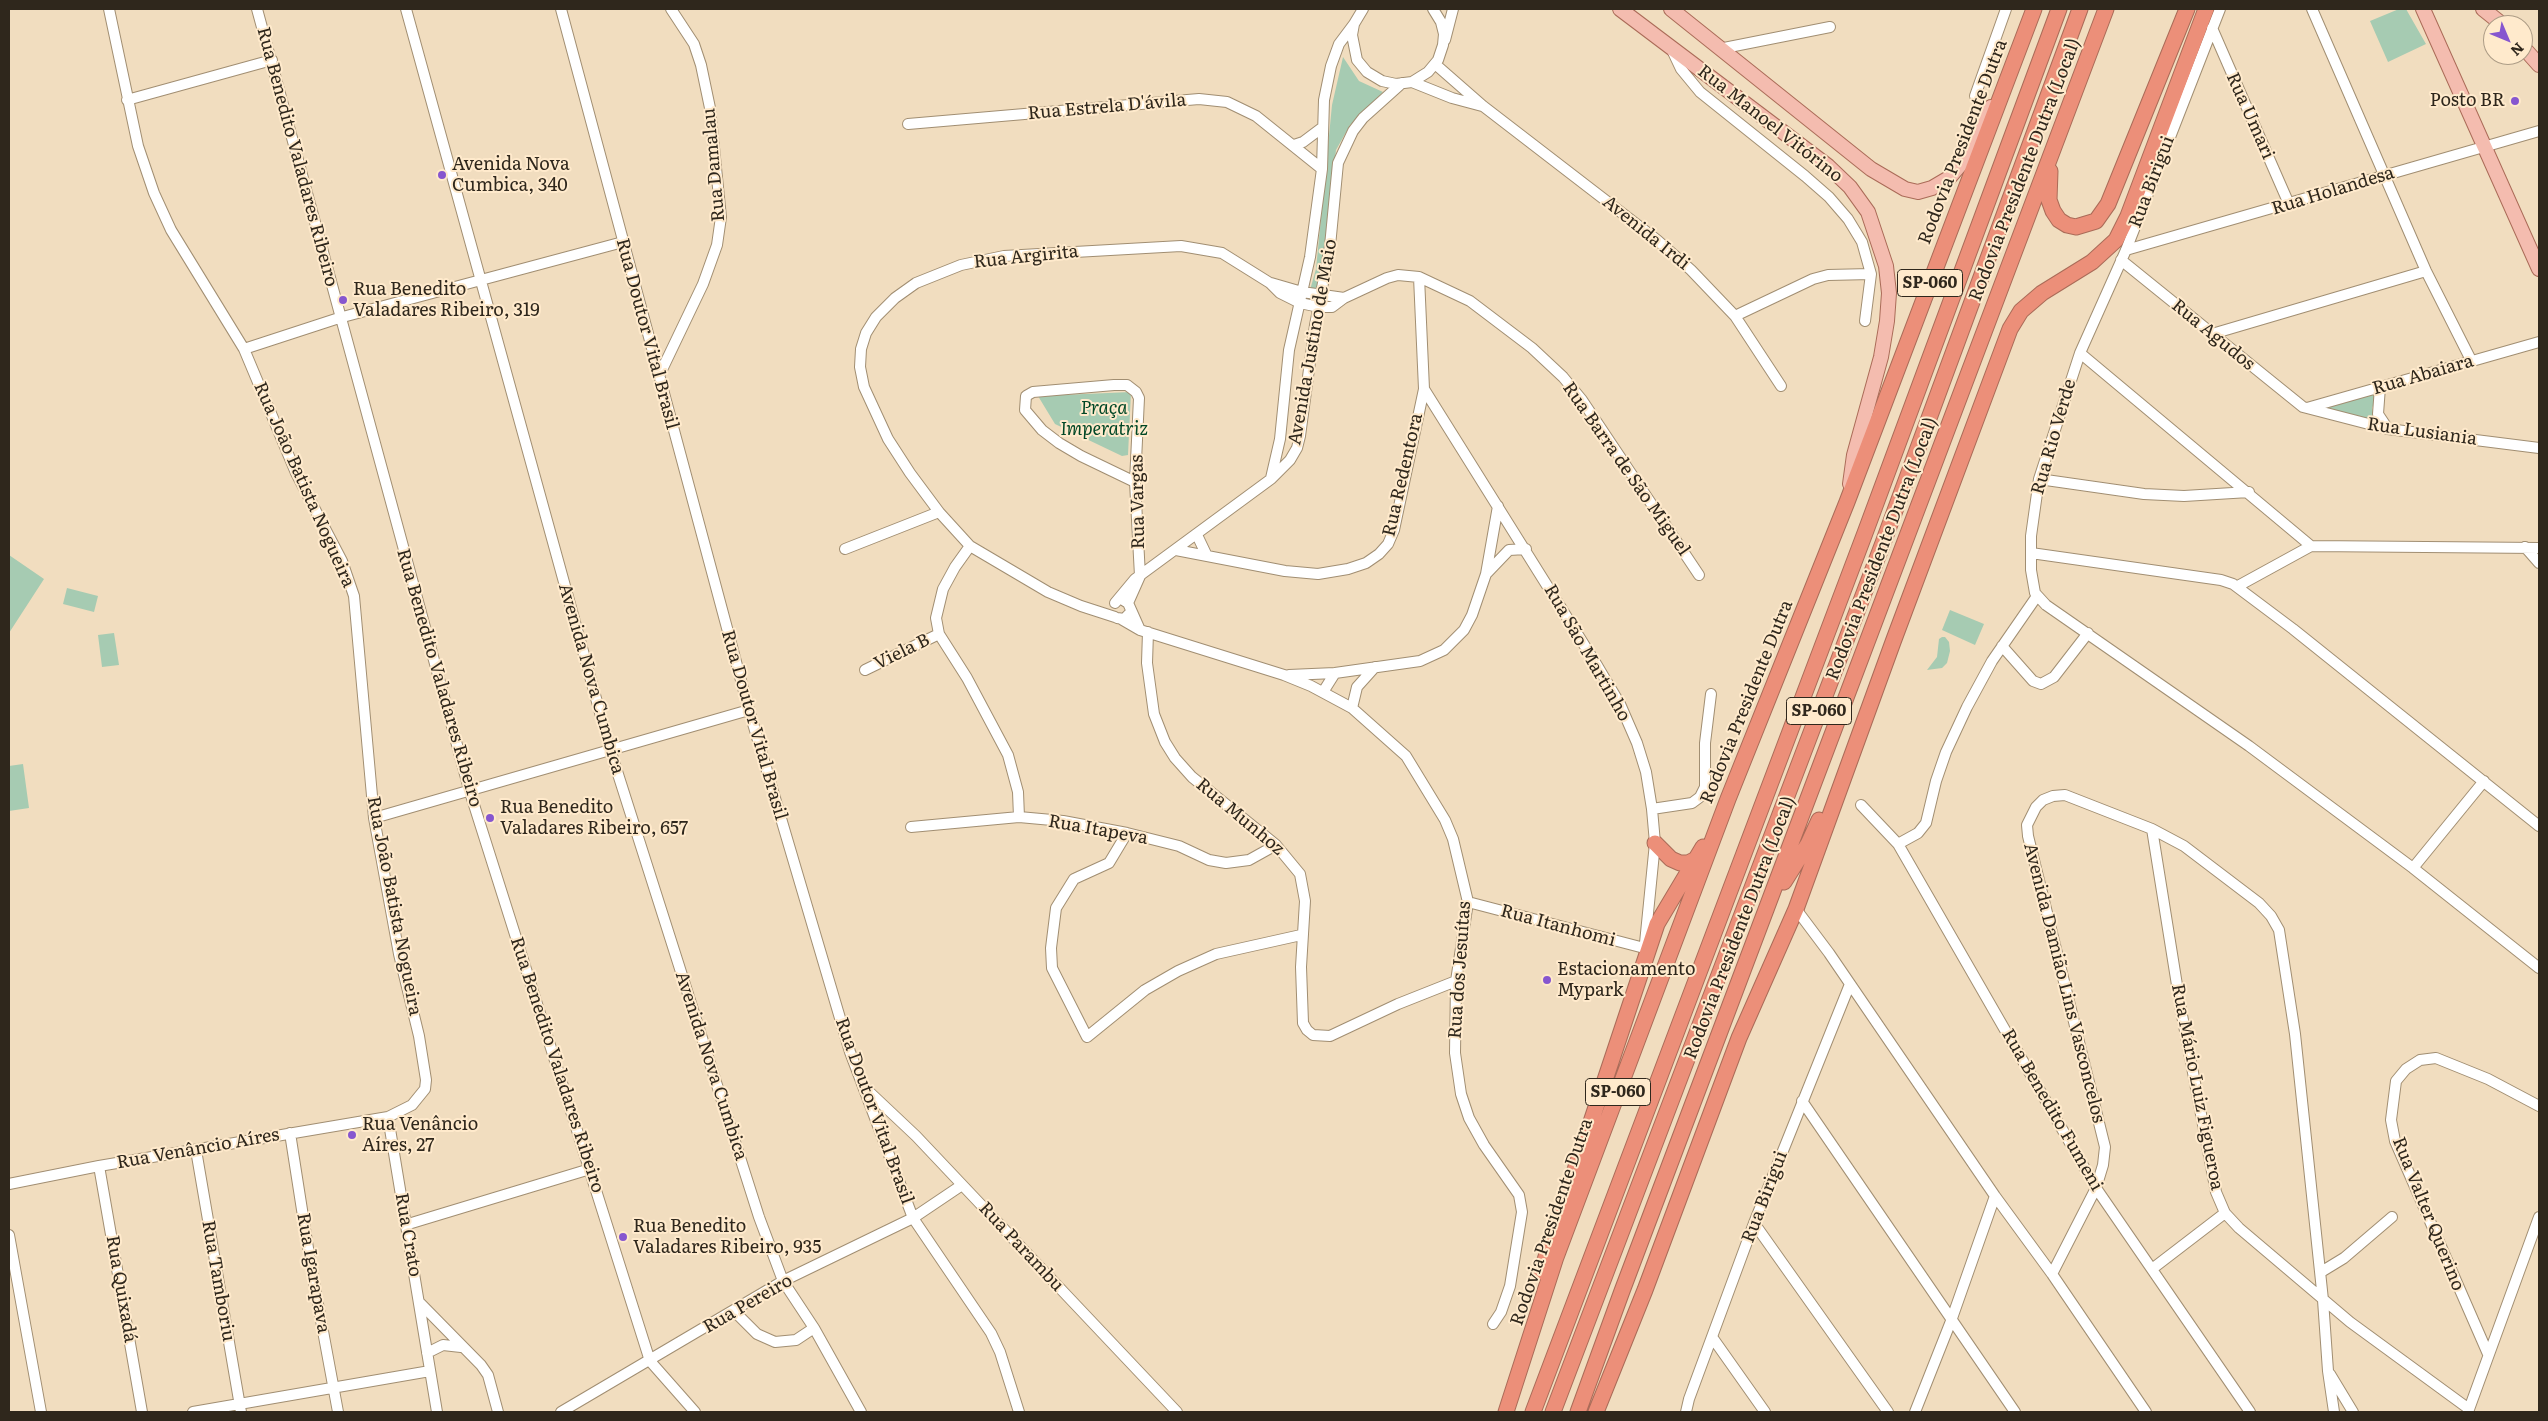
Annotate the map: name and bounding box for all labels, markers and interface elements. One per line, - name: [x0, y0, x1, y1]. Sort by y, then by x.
- north arrow: [2483, 15, 2533, 65]
- street label: Rua Benedito Valadares Ribeiro: [252, 25, 342, 289]
- street label: Rodovia Presidente Dutra (Local): [1965, 35, 2085, 305]
- street label: Rodovia Presidente Dutra: [1914, 36, 2012, 248]
- text: N: [2507, 39, 2529, 61]
- street label: Rua Manoel Vitórino: [1693, 61, 1847, 187]
- street label: Rua Umari: [2221, 69, 2279, 163]
- street label: Rua Estrela D'ávila: [1027, 89, 1187, 125]
- place label: Posto BR: [2430, 90, 2505, 112]
- marker: Posto BR: [2509, 95, 2521, 107]
- street label: Rua Damalau: [698, 107, 730, 223]
- street label: Rua Birigui: [2125, 133, 2179, 231]
- place label: Avenida Nova Cumbica, 340: [452, 154, 570, 196]
- street label: Rua Holandesa: [2269, 162, 2397, 220]
- marker: Avenida Nova Cumbica, 340: [436, 169, 448, 181]
- street label: Avenida Irdi: [1598, 191, 1694, 275]
- street label: Rua Doutor Vital Brasil: [611, 236, 683, 432]
- street label: Avenida Justino de Maio: [1284, 237, 1342, 447]
- street label: Rua Argirita: [973, 241, 1079, 273]
- road number: SP-060: [1898, 270, 1962, 296]
- place label: Rua Benedito Valadares Ribeiro, 319: [353, 279, 540, 322]
- marker: Rua Benedito Valadares Ribeiro, 319: [337, 294, 349, 306]
- street label: Rua Agudos: [2167, 295, 2259, 375]
- street label: Rua Abaiara: [2370, 350, 2476, 400]
- street label: Rua Rio Verde: [2027, 377, 2081, 497]
- street label: Rua Barra de São Miguel: [1558, 378, 1694, 560]
- street label: Rua João Batista Nogueira: [249, 379, 359, 591]
- park label: Praça Imperatriz: [1060, 398, 1148, 440]
- street label: Rua Redentora: [1378, 411, 1428, 539]
- street label: Rodovia Presidente Dutra (Local): [1822, 414, 1942, 684]
- street label: Rua Lusiania: [2366, 414, 2478, 450]
- street label: Rua Vargas: [1126, 455, 1150, 549]
- street label: Rua Benedito Valadares Ribeiro: [392, 546, 486, 810]
- street label: Avenida Nova Cumbica: [553, 581, 629, 777]
- street label: Rua São Martinho: [1539, 581, 1635, 725]
- street label: Rodovia Presidente Dutra: [1696, 597, 1798, 807]
- street label: Rua Doutor Vital Brasil: [717, 627, 791, 823]
- street label: Viela B: [871, 629, 933, 675]
- road number: SP-060: [1786, 698, 1852, 724]
- street label: Rua Munhoz: [1192, 774, 1288, 860]
- street label: Rodovia Presidente Dutra (Local): [1680, 793, 1800, 1063]
- street label: Rua João Batista Nogueira: [362, 795, 426, 1017]
- place label: Rua Benedito Valadares Ribeiro, 657: [500, 797, 688, 840]
- street label: Rua Itapeva: [1046, 811, 1150, 849]
- marker: Rua Benedito Valadares Ribeiro, 657: [484, 812, 496, 824]
- street label: Avenida Damião Lins Vasconcelos: [2019, 841, 2109, 1125]
- street label: Rua dos Jesuítas: [1444, 900, 1476, 1040]
- street label: Rua Itanhomi: [1498, 900, 1618, 952]
- street label: Rua Benedito Valadares Ribeiro: [505, 934, 609, 1196]
- place label: Estacionamento Mypark: [1557, 959, 1696, 1002]
- street label: Avenida Nova Cumbica: [670, 969, 752, 1163]
- marker: Estacionamento Mypark: [1541, 974, 1553, 986]
- street label: Rua Mário Luiz Figueroa: [2166, 982, 2228, 1192]
- street label: Rua Doutor Vital Brasil: [830, 1015, 918, 1207]
- street label: Rua Benedito Fumeni: [1997, 1025, 2107, 1195]
- road number: SP-060: [1586, 1078, 1650, 1106]
- place label: Rua Venâncio Aíres, 27: [362, 1114, 478, 1156]
- street label: Rodovia Presidente Dutra: [1506, 1116, 1598, 1328]
- street label: Rua Venâncio Aíres: [115, 1124, 281, 1174]
- marker: Rua Venâncio Aíres, 27: [346, 1129, 358, 1141]
- street label: Rua Valter Querino: [2387, 1134, 2469, 1294]
- street label: Rua Birigui: [1738, 1148, 1792, 1246]
- street label: Rua Crato: [390, 1191, 426, 1279]
- street label: Rua Parambu: [974, 1198, 1068, 1296]
- street label: Rua Igarapava: [292, 1211, 334, 1335]
- place label: Rua Benedito Valadares Ribeiro, 935: [633, 1216, 821, 1258]
- street label: Rua Tamboriu: [197, 1219, 239, 1343]
- marker: Rua Benedito Valadares Ribeiro, 935: [617, 1231, 629, 1243]
- street label: Rua Quixadá: [101, 1234, 141, 1344]
- street label: Rua Pereiro: [700, 1270, 796, 1338]

